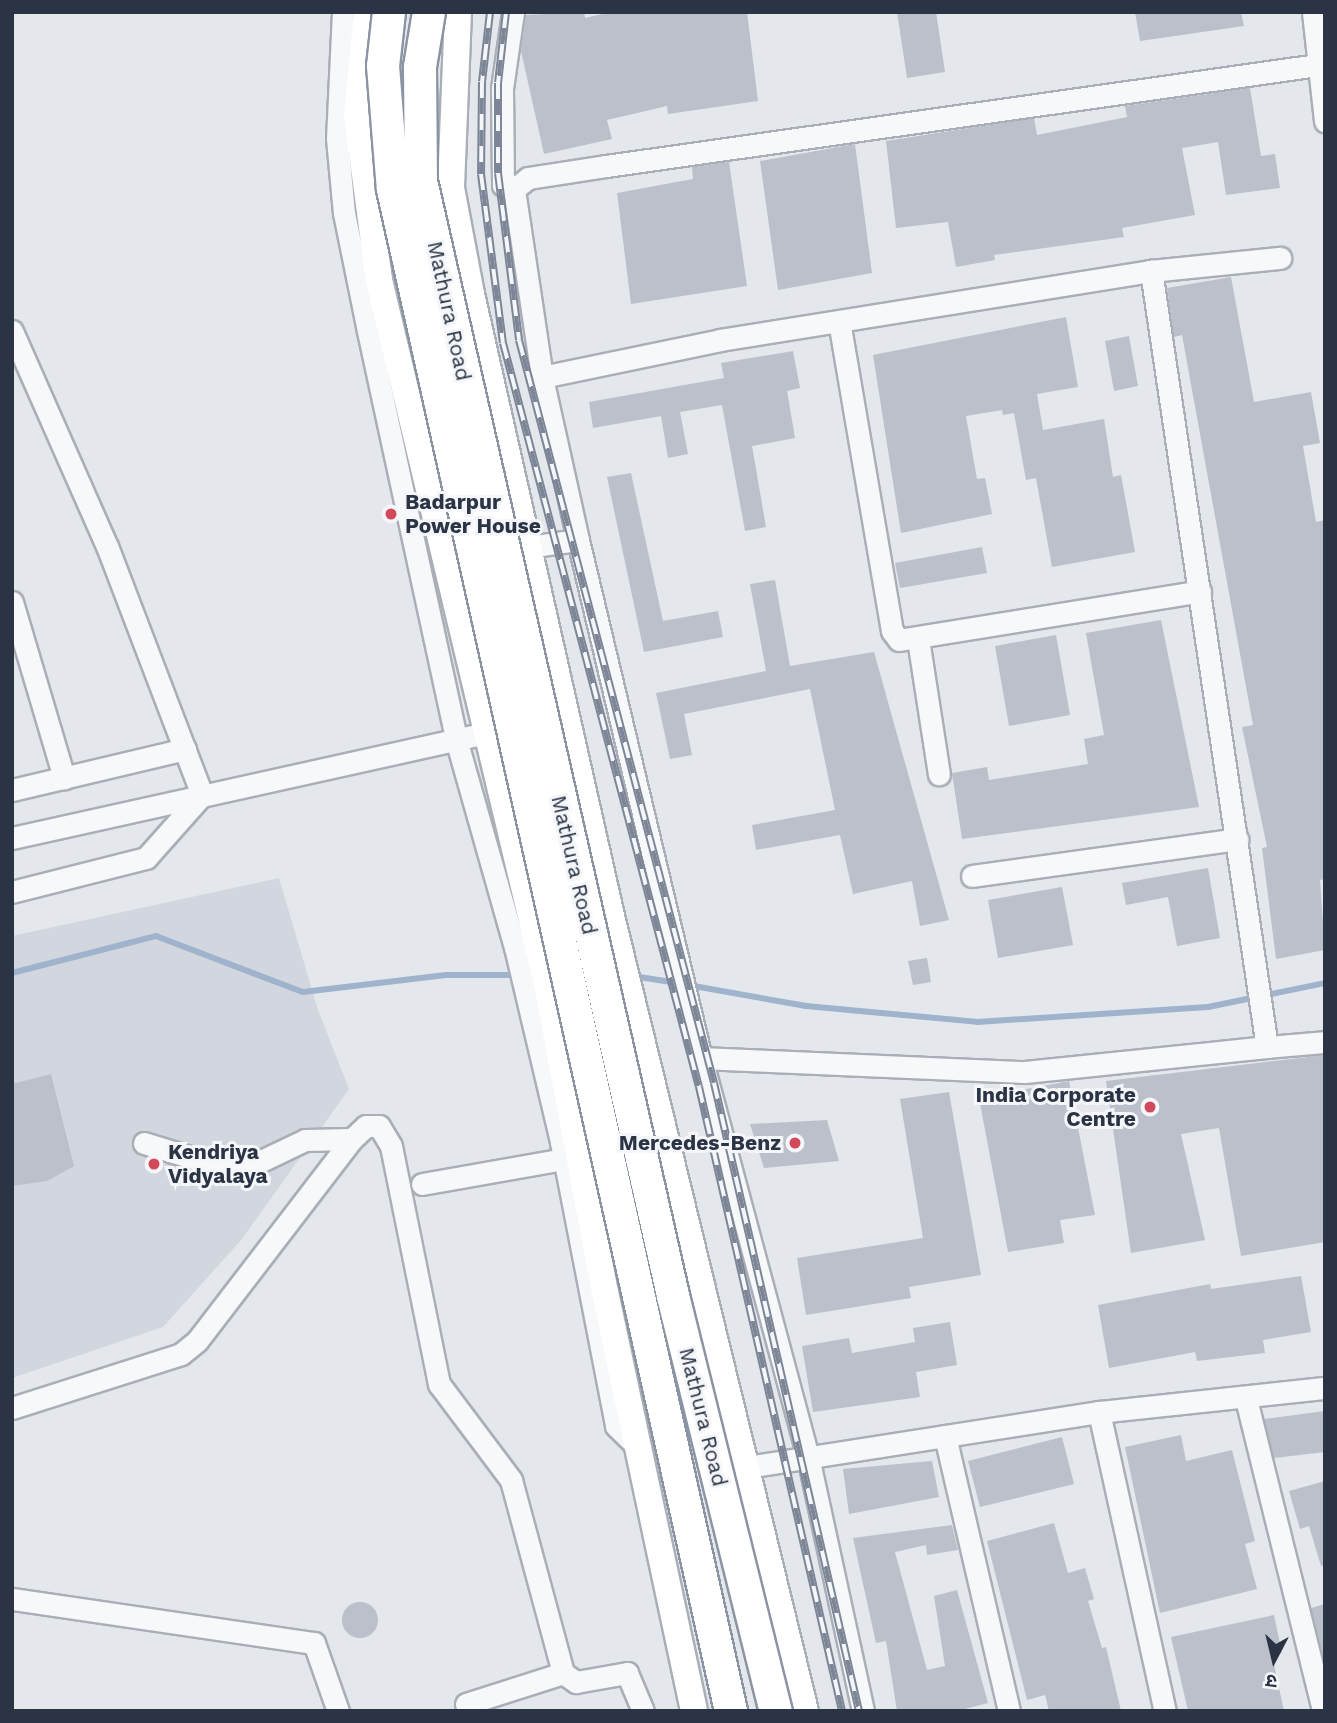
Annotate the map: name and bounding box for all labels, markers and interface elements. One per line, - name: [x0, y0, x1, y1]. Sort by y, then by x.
- street label: Mathura Road: [422, 239, 476, 383]
- place label: Badarpur Power House: [405, 489, 541, 539]
- marker: Badarpur Power House: [383, 506, 399, 522]
- street label: Mathura Road: [546, 793, 602, 937]
- place label: India Corporate Centre: [975, 1082, 1136, 1132]
- marker: India Corporate Centre: [1142, 1099, 1158, 1115]
- place label: Mercedes-Benz: [619, 1130, 781, 1156]
- marker: Mercedes-Benz: [787, 1135, 803, 1151]
- place label: Kendriya Vidyalaya: [168, 1139, 268, 1189]
- marker: Kendriya Vidyalaya: [146, 1156, 162, 1172]
- street label: Mathura Road: [674, 1345, 732, 1489]
- north arrow: [1239, 1625, 1309, 1695]
- text: उ: [1264, 1669, 1278, 1693]

